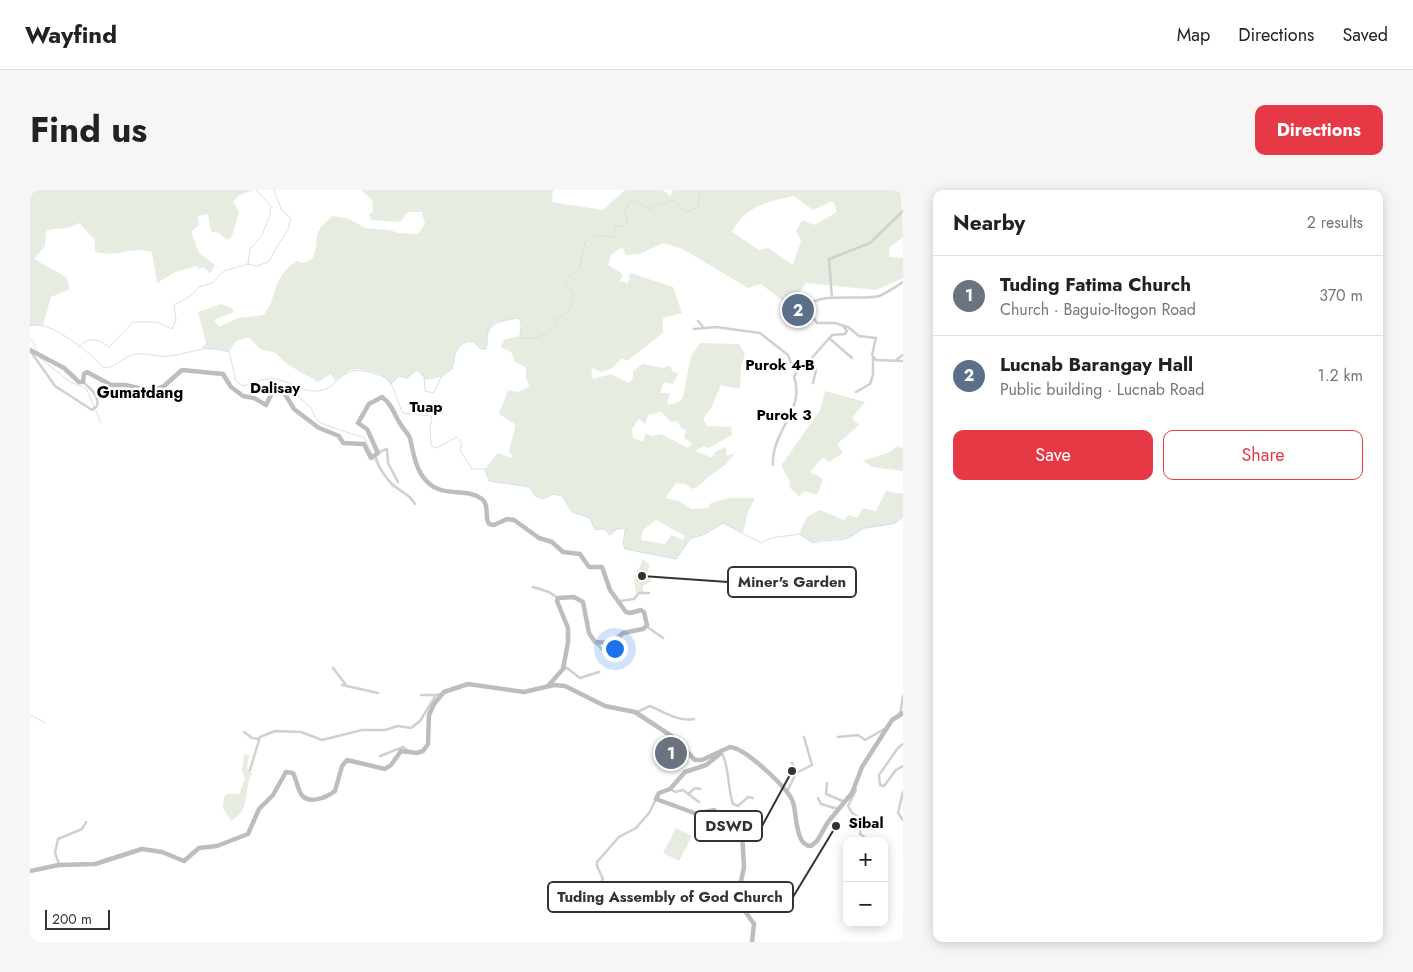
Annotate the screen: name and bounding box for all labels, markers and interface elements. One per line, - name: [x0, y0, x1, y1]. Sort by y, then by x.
- text: Wayfind: [25, 17, 117, 52]
- text: Map: [1177, 22, 1210, 48]
- text: Directions: [1238, 22, 1314, 48]
- text: Saved: [1342, 22, 1388, 48]
- text: Find us: [30, 105, 147, 155]
- button: Directions: [1255, 105, 1383, 155]
- text: Nearby: [953, 208, 1025, 238]
- text: 2 results: [1307, 211, 1363, 234]
- text: Tuding Fatima Church: [1000, 271, 1191, 298]
- text: 1: [965, 284, 973, 307]
- text: 370 m: [1319, 284, 1363, 307]
- pin: 2: [782, 291, 814, 329]
- text: Church · Baguio-Itogon Road: [1000, 298, 1196, 321]
- text: Lucnab Barangay Hall: [1000, 351, 1193, 378]
- district label: Purok 4-B: [745, 354, 815, 376]
- text: 2: [964, 364, 974, 387]
- text: 1.2 km: [1318, 364, 1363, 387]
- district label: Dalisay: [250, 377, 300, 399]
- text: Public building · Lucnab Road: [1000, 378, 1204, 401]
- district label: Gumatdang: [97, 381, 183, 404]
- district label: Tuap: [409, 396, 443, 418]
- district label: Purok 3: [757, 404, 811, 426]
- button: Save: [953, 430, 1153, 480]
- button: Share: [1163, 430, 1363, 480]
- callout: Miner's Garden: [728, 567, 856, 597]
- text: Miner's Garden: [738, 571, 846, 593]
- your location: [602, 636, 628, 662]
- pin: 1: [655, 734, 687, 772]
- callout: DSWD: [695, 811, 762, 841]
- district label: Sibal: [849, 812, 883, 834]
- text: DSWD: [705, 815, 753, 837]
- map controls: [843, 837, 888, 927]
- button: +: [843, 837, 888, 882]
- callout: Tuding Assembly of God Church: [548, 882, 793, 912]
- button: −: [843, 882, 888, 927]
- text: Tuding Assembly of God Church: [557, 886, 783, 908]
- scale bar: [45, 907, 110, 930]
- text: 200 m: [52, 909, 92, 929]

